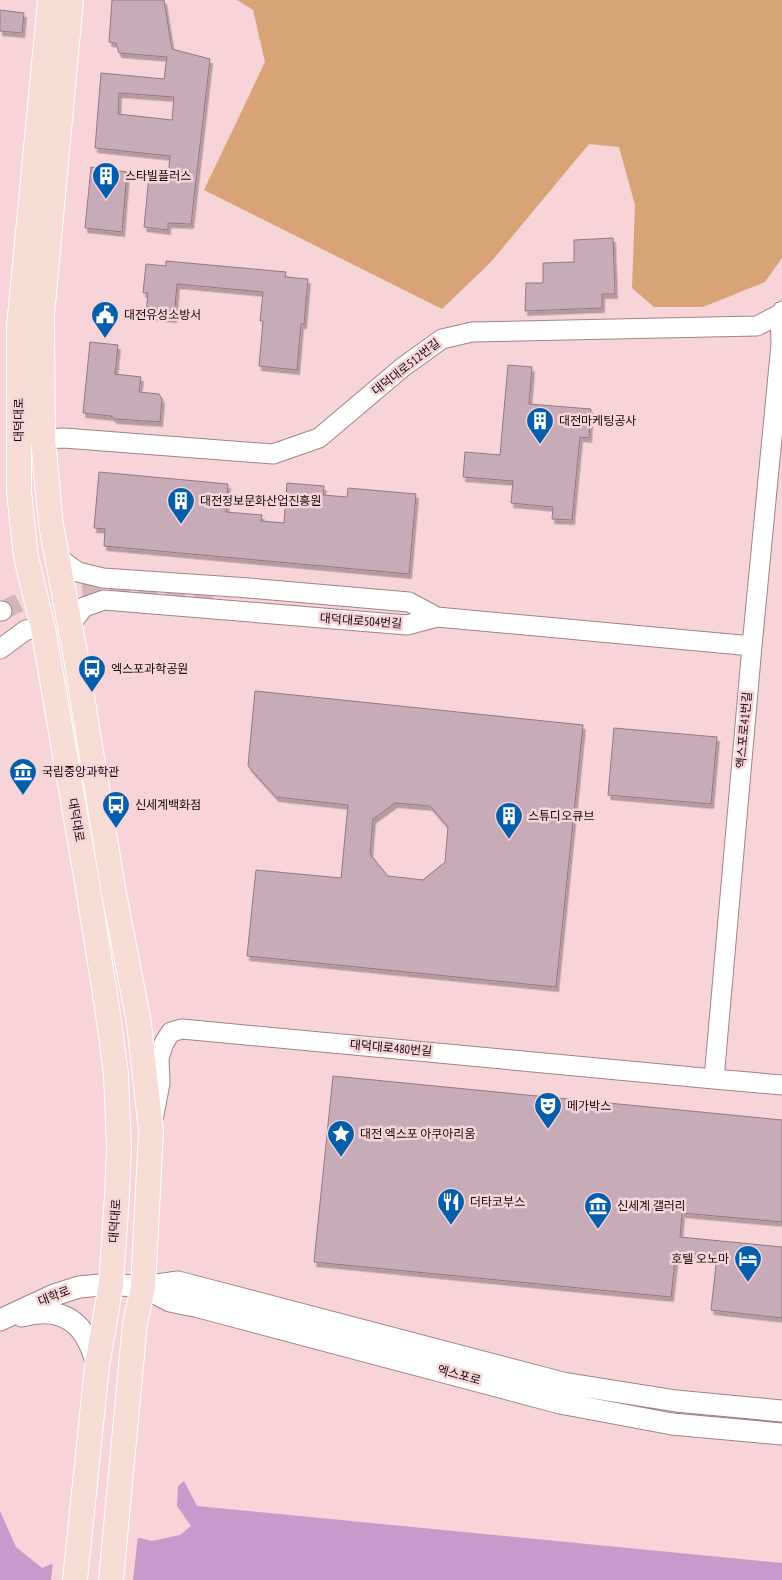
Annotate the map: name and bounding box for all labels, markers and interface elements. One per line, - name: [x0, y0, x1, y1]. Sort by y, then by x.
- building icon: 스타빌플러스: [91, 161, 121, 200]
- place label: 스타빌플러스: [125, 168, 191, 183]
- public building icon: 대전유성소방서: [90, 300, 120, 339]
- place label: 대전유성소방서: [124, 307, 201, 322]
- street label: 대덕대로512번길: [369, 335, 443, 398]
- street label: 대덕대로: [11, 398, 26, 442]
- building icon: 대전마케팅공사: [525, 406, 555, 445]
- place label: 대전마케팅공사: [559, 413, 636, 428]
- building icon: 대전정보문화산업진흥원: [166, 486, 196, 525]
- place label: 대전정보문화산업진흥원: [200, 493, 321, 508]
- street label: 대덕대로504번길: [319, 610, 403, 631]
- bus stop icon: 엑스포과학공원: [77, 654, 107, 693]
- place label: 엑스포과학공원: [111, 661, 188, 676]
- street label: 엑스포로41번길: [733, 691, 754, 769]
- museum icon: 국립중앙과학관: [8, 757, 38, 796]
- place label: 국립중앙과학관: [42, 764, 119, 779]
- bus stop icon: 신세계백화점: [101, 790, 131, 829]
- street label: 대덕대로: [65, 797, 88, 843]
- place label: 신세계백화점: [135, 797, 201, 812]
- building icon: 스튜디오큐브: [494, 801, 524, 840]
- place label: 스튜디오큐브: [528, 808, 594, 823]
- street label: 대덕대로480번길: [349, 1036, 433, 1059]
- theatre icon: 메가박스: [533, 1091, 563, 1130]
- place label: 메가박스: [567, 1098, 611, 1113]
- place icon: 대전 엑스포 아쿠아리움: [326, 1119, 356, 1158]
- place label: 대전 엑스포 아쿠아리움: [360, 1126, 476, 1141]
- restaurant icon: 더타코부스: [436, 1187, 466, 1226]
- museum icon: 신세계 갤러리: [583, 1191, 613, 1230]
- place label: 더타코부스: [470, 1194, 525, 1209]
- street label: 대덕대로: [105, 1198, 124, 1244]
- place label: 신세계 갤러리: [617, 1198, 686, 1213]
- hotel icon: 호텔 오노마: [733, 1244, 763, 1283]
- place label: 호텔 오노마: [671, 1251, 729, 1266]
- street label: 대학로: [36, 1283, 72, 1308]
- street label: 엑스포로: [436, 1362, 482, 1387]

